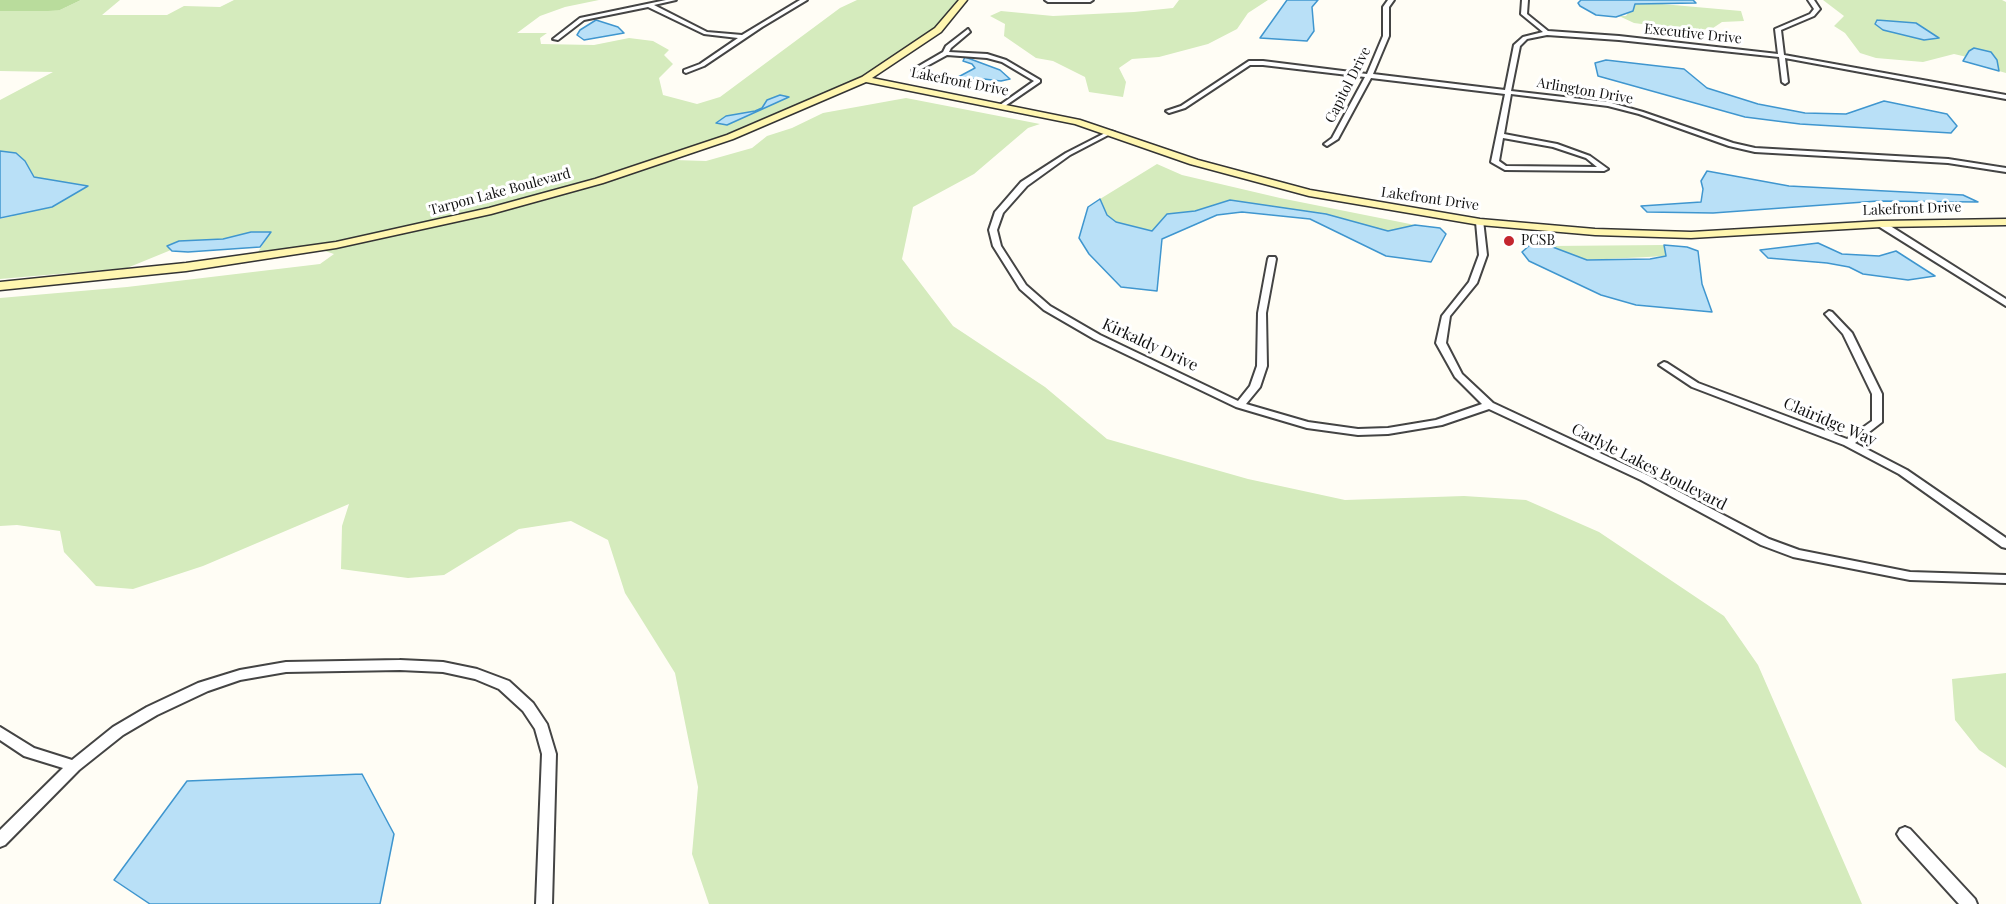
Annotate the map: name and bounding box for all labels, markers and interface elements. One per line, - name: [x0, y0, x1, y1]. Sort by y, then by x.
- street label: Executive Drive: [1643, 21, 1743, 47]
- street label: Capitol Drive: [1322, 44, 1374, 126]
- street label: Lakefront Drive: [910, 64, 1010, 100]
- street label: Arlington Drive: [1536, 74, 1634, 108]
- street label: Tarpon Lake Boulevard: [427, 165, 573, 219]
- street label: Lakefront Drive: [1380, 184, 1480, 214]
- street label: Lakefront Drive: [1862, 199, 1962, 219]
- place label: PCSB: [1521, 233, 1555, 249]
- marker: PCSB: [1502, 234, 1516, 248]
- street label: Kirkaldy Drive: [1099, 314, 1201, 376]
- street label: Clairidge Way: [1781, 394, 1879, 450]
- street label: Carlyle Lakes Boulevard: [1568, 419, 1730, 515]

